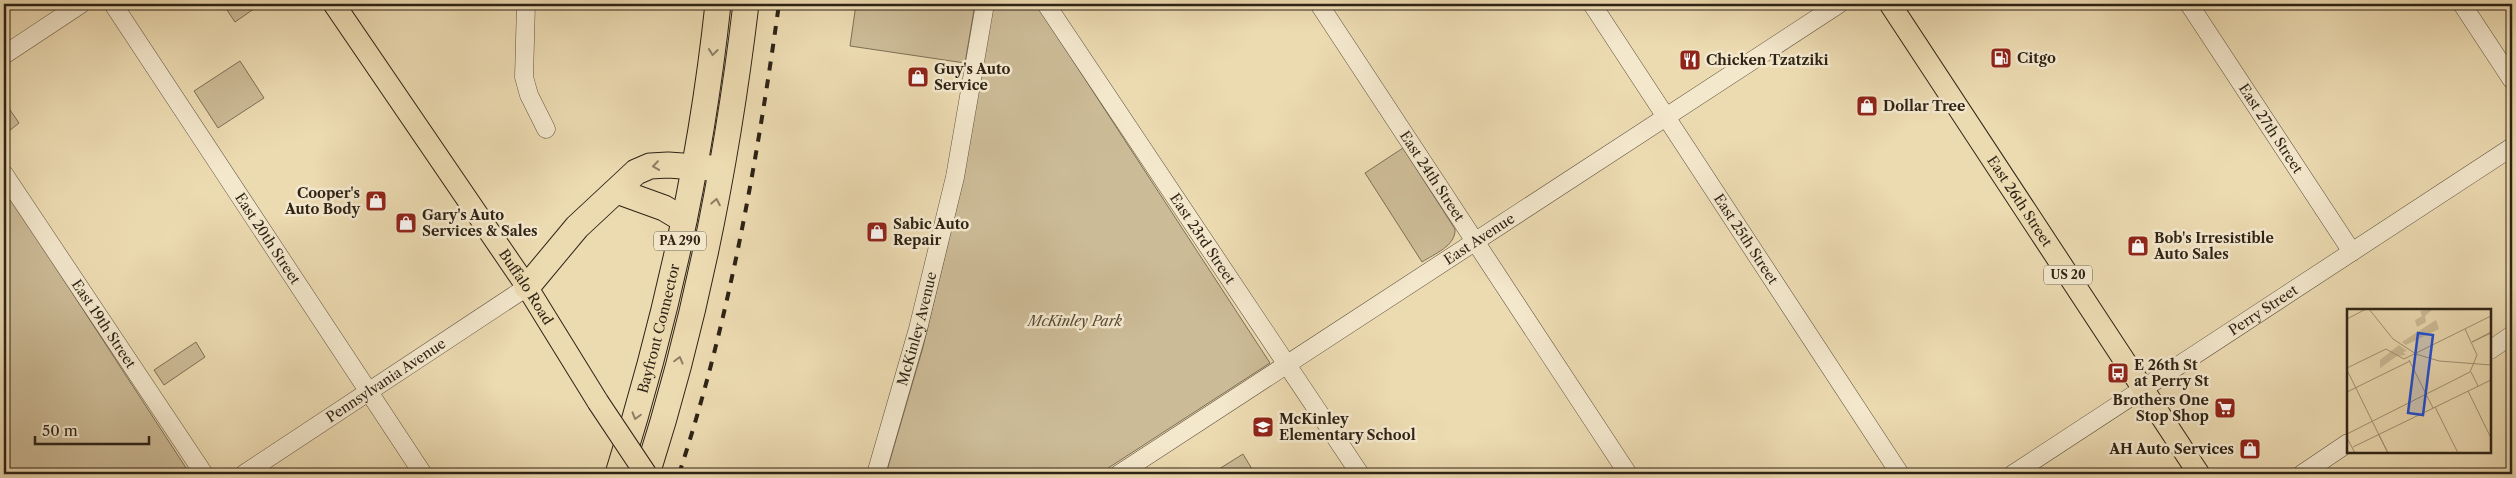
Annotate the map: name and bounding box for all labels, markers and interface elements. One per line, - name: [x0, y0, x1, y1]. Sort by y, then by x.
- fuel station icon: Citgo: [1989, 46, 2013, 70]
- restaurant icon: Chicken Tzatziki: [1678, 48, 1702, 72]
- one-way arrow: [708, 49, 719, 57]
- place label: Citgo: [2017, 49, 2056, 67]
- place label: Chicken Tzatziki: [1706, 51, 1829, 69]
- place label: Guy's Auto Service: [934, 60, 1011, 94]
- shop icon: Guy's Auto Service: [906, 65, 930, 89]
- street label: East 27th Street: [2235, 80, 2307, 177]
- shop icon: Dollar Tree: [1855, 94, 1879, 118]
- place label: Dollar Tree: [1883, 97, 1965, 115]
- street label: East 24th Street: [1396, 127, 1469, 225]
- street label: East 26th Street: [1983, 152, 2056, 250]
- one-way arrow: [652, 161, 660, 171]
- place label: Cooper's Auto Body: [284, 184, 360, 218]
- street label: East 20th Street: [231, 189, 304, 288]
- shop icon: Cooper's Auto Body: [364, 189, 388, 213]
- street label: East 23rd Street: [1166, 190, 1239, 287]
- street label: East 25th Street: [1710, 190, 1782, 288]
- one-way arrow: [710, 197, 720, 206]
- place label: Gary's Auto Services & Sales: [422, 206, 538, 240]
- street label: East Avenue: [1440, 209, 1518, 269]
- shop icon: Gary's Auto Services & Sales: [394, 211, 418, 235]
- place label: Sabic Auto Repair: [893, 215, 969, 249]
- shop icon: Sabic Auto Repair: [865, 220, 889, 244]
- place label: Bob's Irresistible Auto Sales: [2153, 229, 2274, 263]
- road number: PA 290: [654, 232, 706, 250]
- shop icon: Bob's Irresistible Auto Sales: [2126, 234, 2150, 258]
- street label: Buffalo Road: [495, 246, 557, 328]
- street label: Bayfront Connector: [633, 262, 683, 395]
- road number: US 20: [2044, 266, 2092, 284]
- street label: McKinley Avenue: [893, 270, 941, 388]
- street label: East 19th Street: [68, 276, 140, 372]
- street label: Perry Street: [2225, 281, 2301, 339]
- inset map: [2347, 309, 2491, 453]
- park label: McKinley Park: [1026, 312, 1123, 330]
- street label: Pennsylvania Avenue: [323, 334, 449, 426]
- one-way arrow: [673, 356, 684, 364]
- place label: E 26th St at Perry St: [2134, 356, 2209, 390]
- bus stop icon: E 26th St at Perry St: [2106, 361, 2130, 385]
- place label: Brothers One Stop Shop: [2113, 391, 2209, 425]
- supermarket icon: Brothers One Stop Shop: [2213, 396, 2237, 420]
- place label: McKinley Elementary School: [1279, 410, 1416, 444]
- one-way arrow: [631, 412, 641, 420]
- scale bar: [35, 413, 149, 445]
- school or university icon: McKinley Elementary School: [1251, 415, 1275, 439]
- text: 50 m: [42, 421, 78, 440]
- shop icon: AH Auto Services: [2238, 437, 2262, 461]
- place label: AH Auto Services: [2108, 440, 2234, 458]

